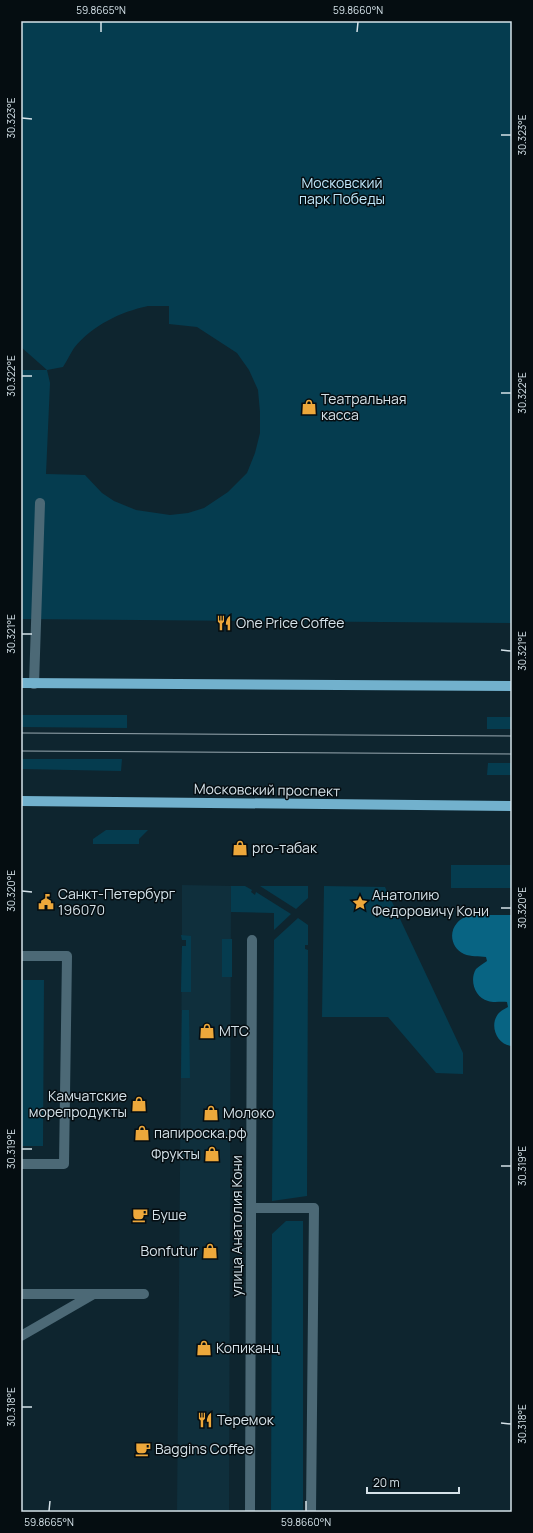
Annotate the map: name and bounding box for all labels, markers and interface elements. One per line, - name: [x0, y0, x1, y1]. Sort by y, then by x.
- text: 59.8665°N: [76, 3, 126, 17]
- text: 59.8660°N: [333, 3, 383, 17]
- text: 30.323°E: [4, 97, 18, 139]
- text: 30.323°E: [515, 114, 529, 156]
- park label: Московский парк Победы: [299, 173, 385, 208]
- text: 30.322°E: [4, 355, 18, 397]
- text: 30.322°E: [515, 372, 529, 414]
- place label: Театральная касса: [321, 389, 406, 424]
- shop icon: Театральная касса: [300, 398, 318, 416]
- place label: One Price Coffee: [236, 613, 344, 632]
- text: 30.321°E: [4, 614, 18, 654]
- restaurant icon: One Price Coffee: [215, 614, 233, 632]
- text: 30.321°E: [515, 631, 529, 671]
- street label: Московский проспект: [194, 779, 340, 800]
- place label: pro-табак: [252, 838, 318, 857]
- shop icon: pro-табак: [231, 839, 249, 857]
- text: 30.320°E: [4, 870, 18, 912]
- place label: Санкт-Петербург 196070: [58, 884, 176, 919]
- place label: Анатолию Федоровичу Кони: [372, 885, 489, 920]
- text: 30.320°E: [515, 887, 529, 929]
- public building icon: Санкт-Петербург 196070: [37, 893, 55, 911]
- place icon: Анатолию Федоровичу Кони: [351, 894, 369, 912]
- place label: МТС: [219, 1021, 249, 1040]
- shop icon: МТС: [198, 1022, 216, 1040]
- place label: Камчатские мoрепродукты: [29, 1086, 127, 1121]
- shop icon: Камчатские мoрепродукты: [130, 1095, 148, 1113]
- place label: Молоко: [223, 1103, 274, 1122]
- shop icon: Молоко: [202, 1104, 220, 1122]
- place label: папироска.рф: [154, 1123, 247, 1142]
- shop icon: папироска.рф: [133, 1124, 151, 1142]
- text: 30.319°E: [4, 1129, 18, 1169]
- place label: Фрукты: [151, 1144, 200, 1163]
- shop icon: Фрукты: [203, 1145, 221, 1163]
- text: 30.319°E: [515, 1146, 529, 1186]
- street label: улица Анатолия Кони: [227, 1155, 246, 1297]
- place label: Буше: [152, 1205, 187, 1224]
- cafe icon: Буше: [131, 1206, 149, 1224]
- place label: Bonfutur: [141, 1241, 198, 1260]
- shop icon: Bonfutur: [201, 1242, 219, 1260]
- place label: Копиканц: [216, 1338, 280, 1357]
- shop icon: Копиканц: [195, 1339, 213, 1357]
- text: 30.318°E: [4, 1387, 18, 1427]
- text: 30.318°E: [515, 1404, 529, 1444]
- place label: Теремок: [217, 1410, 275, 1429]
- restaurant icon: Теремок: [196, 1411, 214, 1429]
- place label: Baggins Coffee: [155, 1439, 253, 1458]
- cafe icon: Baggins Coffee: [134, 1440, 152, 1458]
- scale bar: [367, 1469, 459, 1495]
- text: 20 m: [373, 1474, 400, 1491]
- text: 59.8665°N: [24, 1515, 74, 1529]
- text: 59.8660°N: [281, 1515, 331, 1529]

